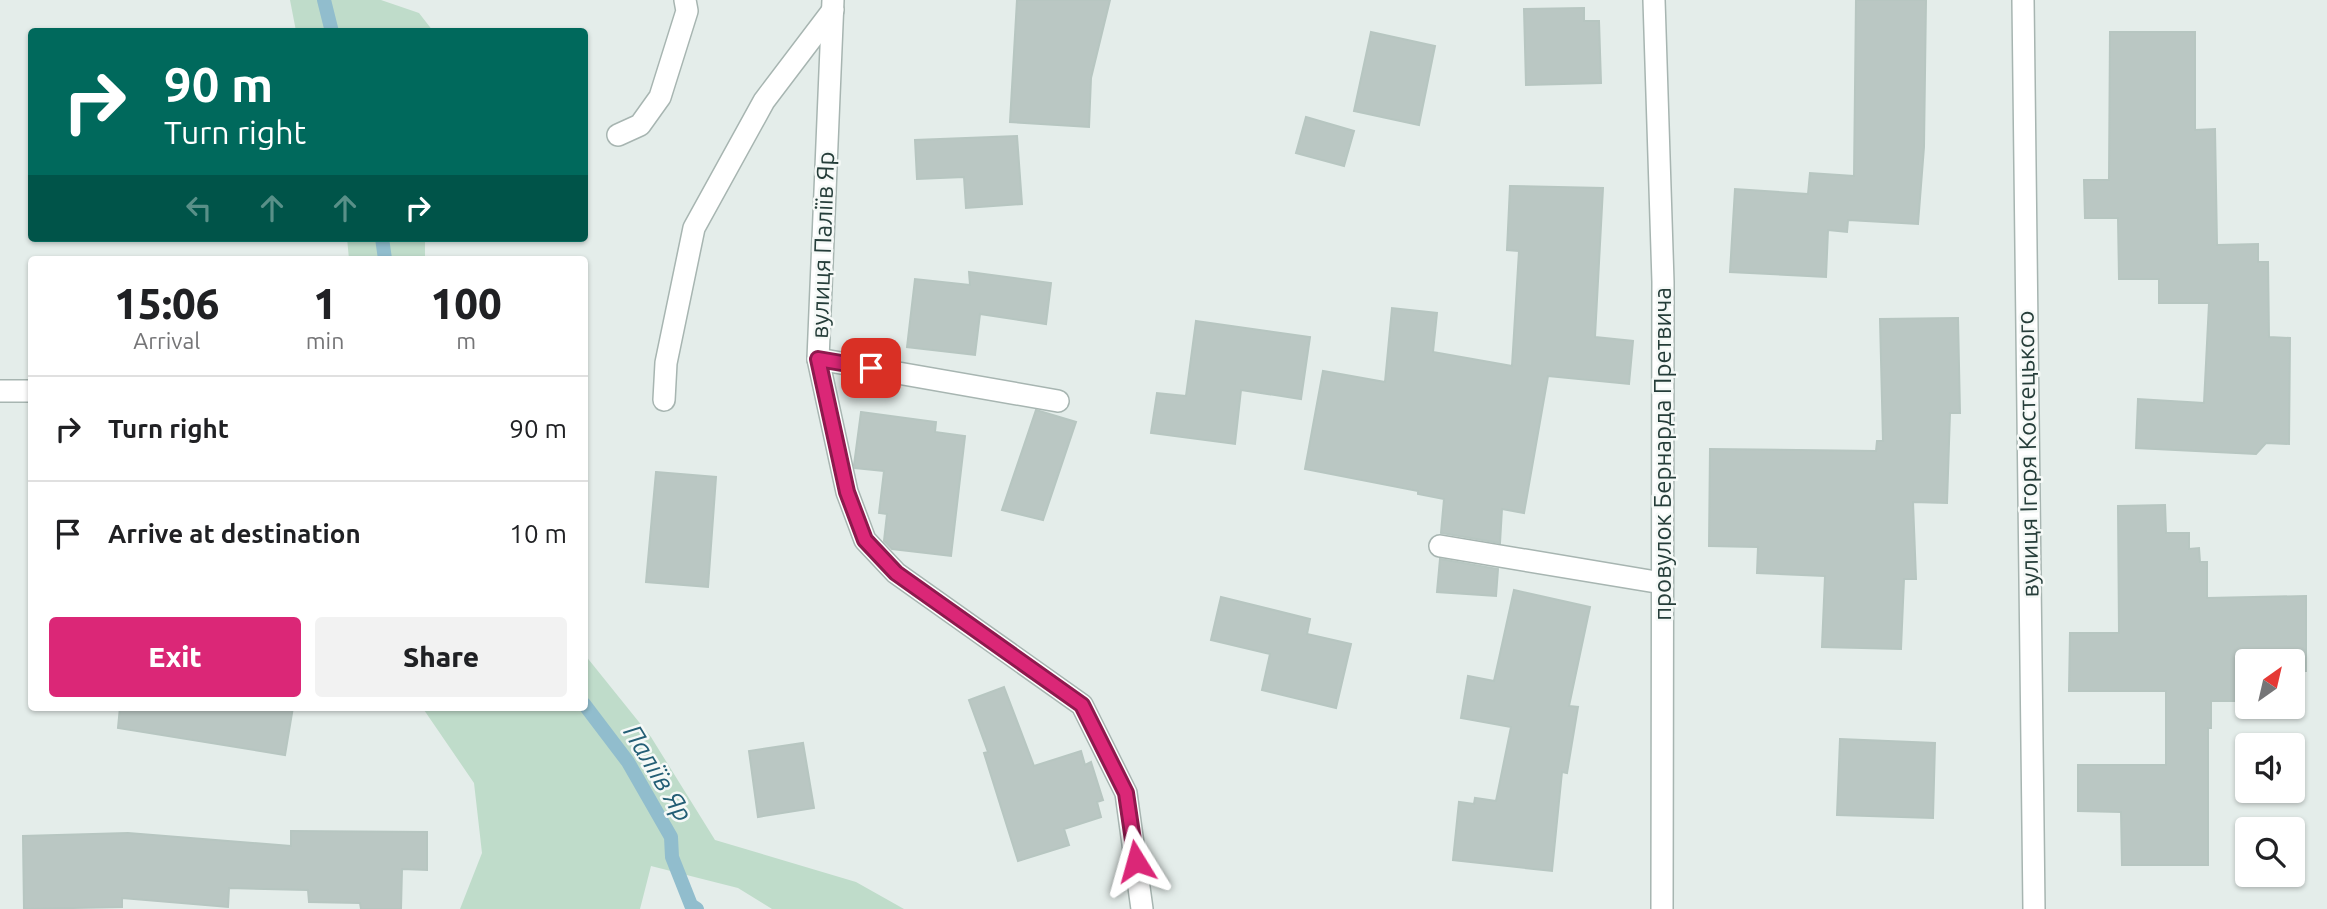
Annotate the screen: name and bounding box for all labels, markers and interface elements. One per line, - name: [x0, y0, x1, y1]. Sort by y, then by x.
- icon: right: [49, 56, 140, 147]
- text: 90 m: [164, 56, 273, 111]
- text: Turn right: [164, 114, 306, 150]
- street label: вулиця Паліїв Яр: [806, 151, 839, 339]
- icon: left: [180, 189, 218, 227]
- icon: ahead: [253, 189, 291, 227]
- icon: ahead: [326, 189, 364, 227]
- icon: right: [399, 189, 437, 227]
- text: 15:06: [114, 280, 219, 327]
- text: 1: [313, 280, 337, 327]
- text: 100: [431, 280, 502, 327]
- street label: провулок Бернарда Претвича: [1649, 287, 1676, 621]
- street label: вулиця Ігоря Костецького: [2011, 310, 2044, 598]
- text: Arrival: [133, 328, 200, 353]
- text: min: [306, 328, 344, 353]
- text: m: [456, 328, 476, 353]
- pin: [841, 338, 901, 398]
- icon: arrive: [852, 349, 890, 387]
- icon: right: [49, 410, 87, 448]
- text: Turn right: [108, 414, 229, 443]
- text: 90 m: [509, 414, 567, 443]
- icon: arrive: [49, 515, 87, 553]
- text: Arrive at destination: [108, 519, 361, 548]
- text: 10 m: [509, 519, 567, 548]
- button: Exit: [49, 617, 301, 697]
- button: Share: [315, 617, 567, 697]
- north arrow: [2235, 649, 2305, 719]
- map controls: [2235, 649, 2305, 887]
- water label: Паліїв Яр: [618, 719, 699, 826]
- button: sound: [2235, 733, 2305, 803]
- button: search: [2235, 817, 2305, 887]
- position arrow: [1099, 824, 1173, 898]

